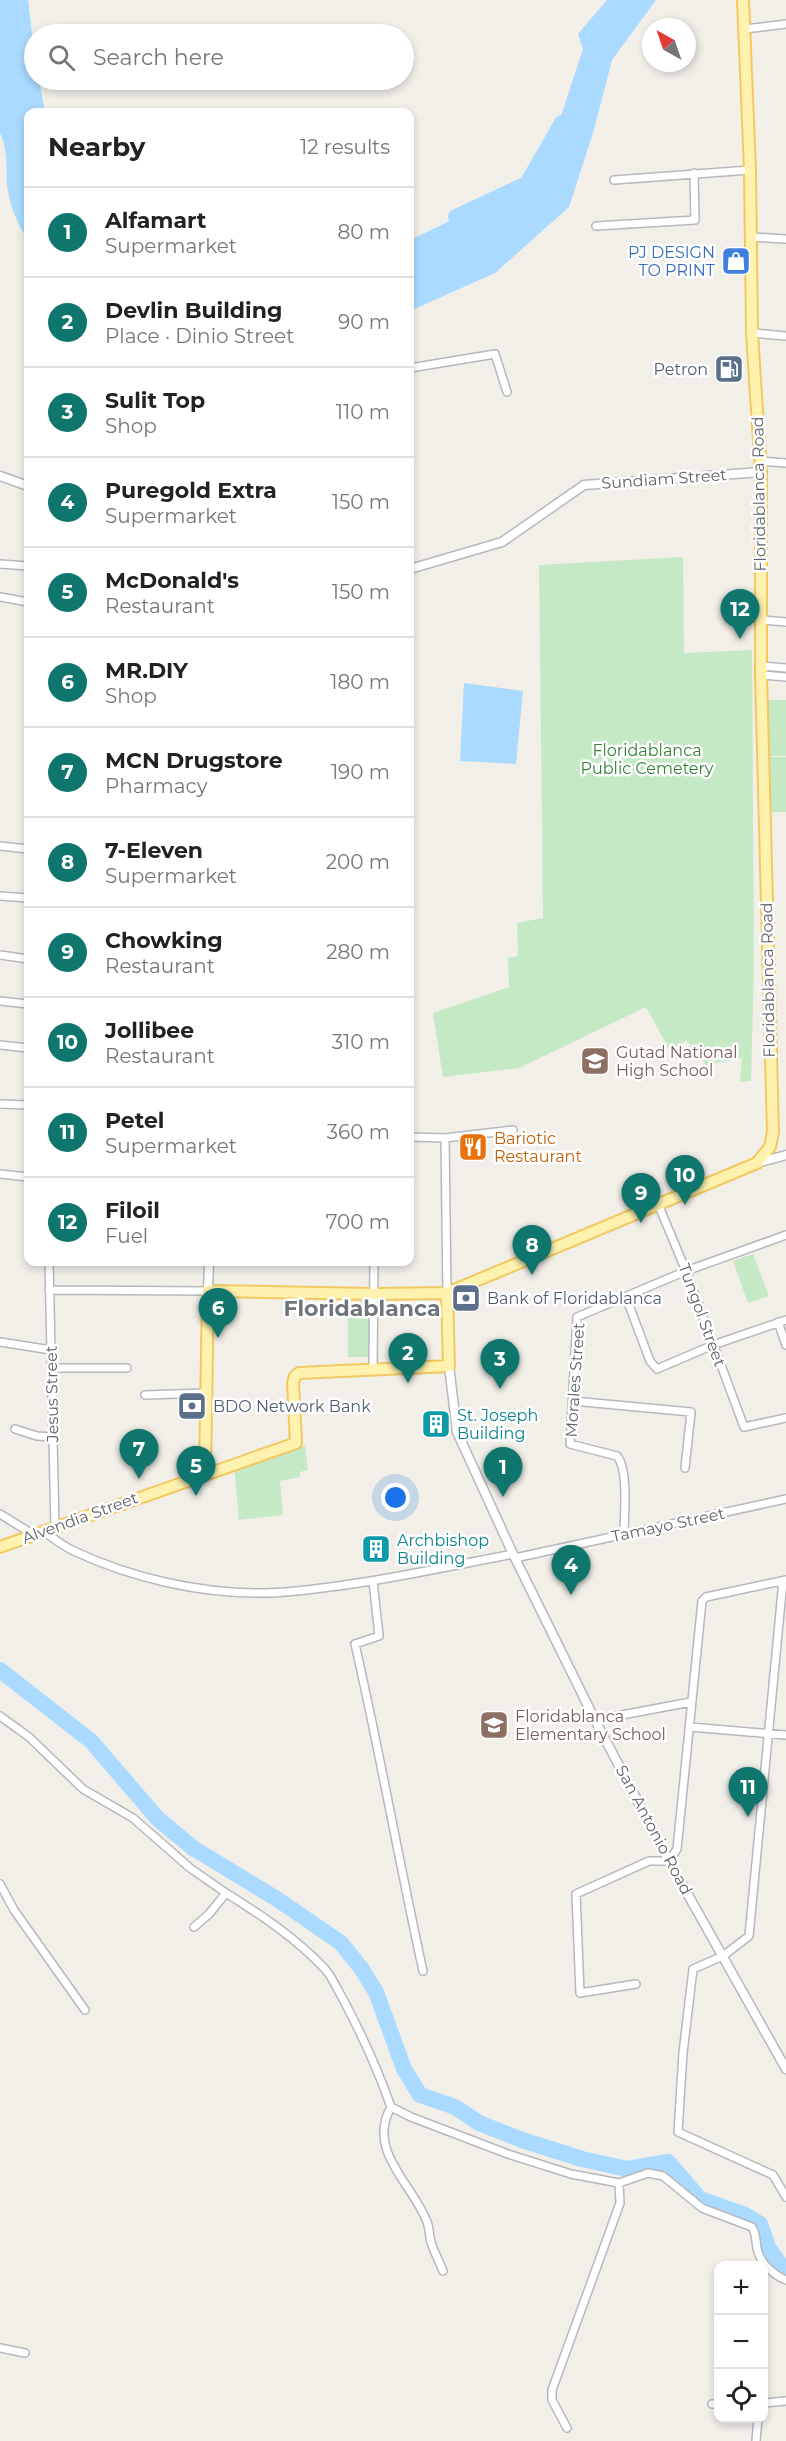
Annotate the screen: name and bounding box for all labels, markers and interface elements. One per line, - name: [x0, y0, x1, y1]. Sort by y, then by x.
- north arrow: [642, 18, 696, 72]
- search box: [24, 24, 414, 90]
- icon: search: [45, 41, 78, 74]
- text: Search here: [93, 44, 224, 71]
- text: Nearby: [48, 131, 145, 163]
- text: 12 results: [300, 135, 390, 159]
- text: Alfamart: [105, 207, 206, 234]
- text: 1: [64, 220, 71, 244]
- text: 80 m: [338, 220, 390, 244]
- text: Supermarket: [105, 234, 237, 258]
- place label: PJ DESIGN TO PRINT: [628, 243, 716, 280]
- shop icon: PJ DESIGN TO PRINT: [720, 245, 752, 277]
- text: Devlin Building: [105, 297, 282, 324]
- text: 2: [62, 310, 73, 334]
- text: 90 m: [338, 310, 390, 334]
- text: Place · Dinio Street: [105, 324, 294, 348]
- fuel station icon: Petron: [713, 353, 745, 385]
- place label: Petron: [653, 360, 708, 379]
- text: Sulit Top: [105, 387, 205, 414]
- text: 3: [62, 400, 73, 424]
- text: 110 m: [336, 400, 390, 424]
- text: Shop: [105, 414, 157, 438]
- street label: Floridablanca Road: [748, 416, 770, 572]
- street label: Sundiam Street: [601, 465, 728, 493]
- text: Puregold Extra: [105, 477, 277, 504]
- text: 4: [61, 490, 74, 514]
- text: 150 m: [332, 490, 390, 514]
- text: Supermarket: [105, 504, 237, 528]
- text: McDonald's: [105, 567, 239, 594]
- text: 5: [62, 580, 73, 604]
- text: 150 m: [332, 580, 390, 604]
- pin: 12: [720, 590, 760, 639]
- text: Restaurant: [105, 594, 215, 618]
- text: MR.DIY: [105, 657, 188, 684]
- text: 6: [61, 670, 74, 694]
- text: 180 m: [330, 670, 390, 694]
- text: Shop: [105, 684, 157, 708]
- park label: Floridablanca Public Cemetery: [580, 741, 714, 778]
- text: MCN Drugstore: [105, 747, 283, 774]
- text: 7: [61, 760, 74, 784]
- text: 190 m: [331, 760, 390, 784]
- text: Pharmacy: [105, 774, 208, 798]
- text: 7-Eleven: [105, 837, 203, 864]
- text: 8: [61, 850, 74, 874]
- text: 200 m: [326, 850, 390, 874]
- text: Supermarket: [105, 864, 237, 888]
- street label: Floridablanca Road: [757, 902, 779, 1058]
- text: Chowking: [105, 927, 223, 954]
- text: 9: [61, 940, 74, 964]
- text: 280 m: [326, 940, 390, 964]
- text: Restaurant: [105, 954, 215, 978]
- text: Jollibee: [105, 1017, 194, 1044]
- text: 10: [57, 1030, 78, 1054]
- text: 310 m: [332, 1030, 390, 1054]
- place label: Gutad National High School: [616, 1043, 738, 1080]
- text: Restaurant: [105, 1044, 215, 1068]
- school or university icon: Gutad National High School: [579, 1045, 611, 1077]
- text: Petel: [105, 1107, 164, 1134]
- text: 11: [60, 1120, 75, 1144]
- text: 360 m: [327, 1120, 390, 1144]
- place label: Bariotic Restaurant: [494, 1129, 582, 1166]
- restaurant icon: Bariotic Restaurant: [457, 1131, 489, 1163]
- text: Supermarket: [105, 1134, 237, 1158]
- pin: 10: [666, 1156, 704, 1205]
- pin: 9: [622, 1174, 660, 1223]
- text: Filoil: [105, 1197, 160, 1224]
- text: 12: [58, 1210, 77, 1234]
- text: 700 m: [326, 1210, 390, 1234]
- text: Fuel: [105, 1224, 148, 1248]
- pin: 8: [512, 1226, 552, 1275]
- street label: Tungol Street: [675, 1261, 730, 1370]
- bank icon: Bank of Floridablanca: [450, 1282, 482, 1314]
- pin: 6: [198, 1288, 238, 1338]
- place label: Bank of Floridablanca: [487, 1289, 662, 1308]
- district label: Floridablanca: [283, 1295, 441, 1322]
- street label: Morales Street: [562, 1322, 589, 1438]
- pin: 2: [388, 1334, 428, 1383]
- pin: 3: [480, 1340, 520, 1389]
- street label: Jesus Street: [42, 1345, 62, 1443]
- bank icon: BDO Network Bank: [176, 1390, 208, 1422]
- place label: BDO Network Bank: [213, 1397, 371, 1416]
- place label: St. Joseph Building: [457, 1406, 538, 1443]
- building icon: St. Joseph Building: [420, 1408, 452, 1440]
- pin: 7: [120, 1430, 158, 1479]
- pin: 5: [176, 1446, 216, 1496]
- pin: 1: [484, 1448, 522, 1497]
- your location: [381, 1483, 410, 1512]
- street label: Alvendia Street: [19, 1488, 141, 1548]
- street label: Tamayo Street: [610, 1504, 727, 1546]
- place label: Archbishop Building: [397, 1531, 489, 1568]
- building icon: Archbishop Building: [360, 1533, 392, 1565]
- pin: 4: [552, 1546, 590, 1595]
- place label: Floridablanca Elementary School: [515, 1707, 666, 1744]
- school or university icon: Floridablanca Elementary School: [478, 1709, 510, 1741]
- street label: San Antonio Road: [612, 1762, 696, 1898]
- pin: 11: [728, 1768, 768, 1817]
- map controls: [714, 2261, 768, 2423]
- button: +: [714, 2261, 768, 2315]
- button: −: [714, 2315, 768, 2369]
- button: locate: [714, 2369, 768, 2423]

